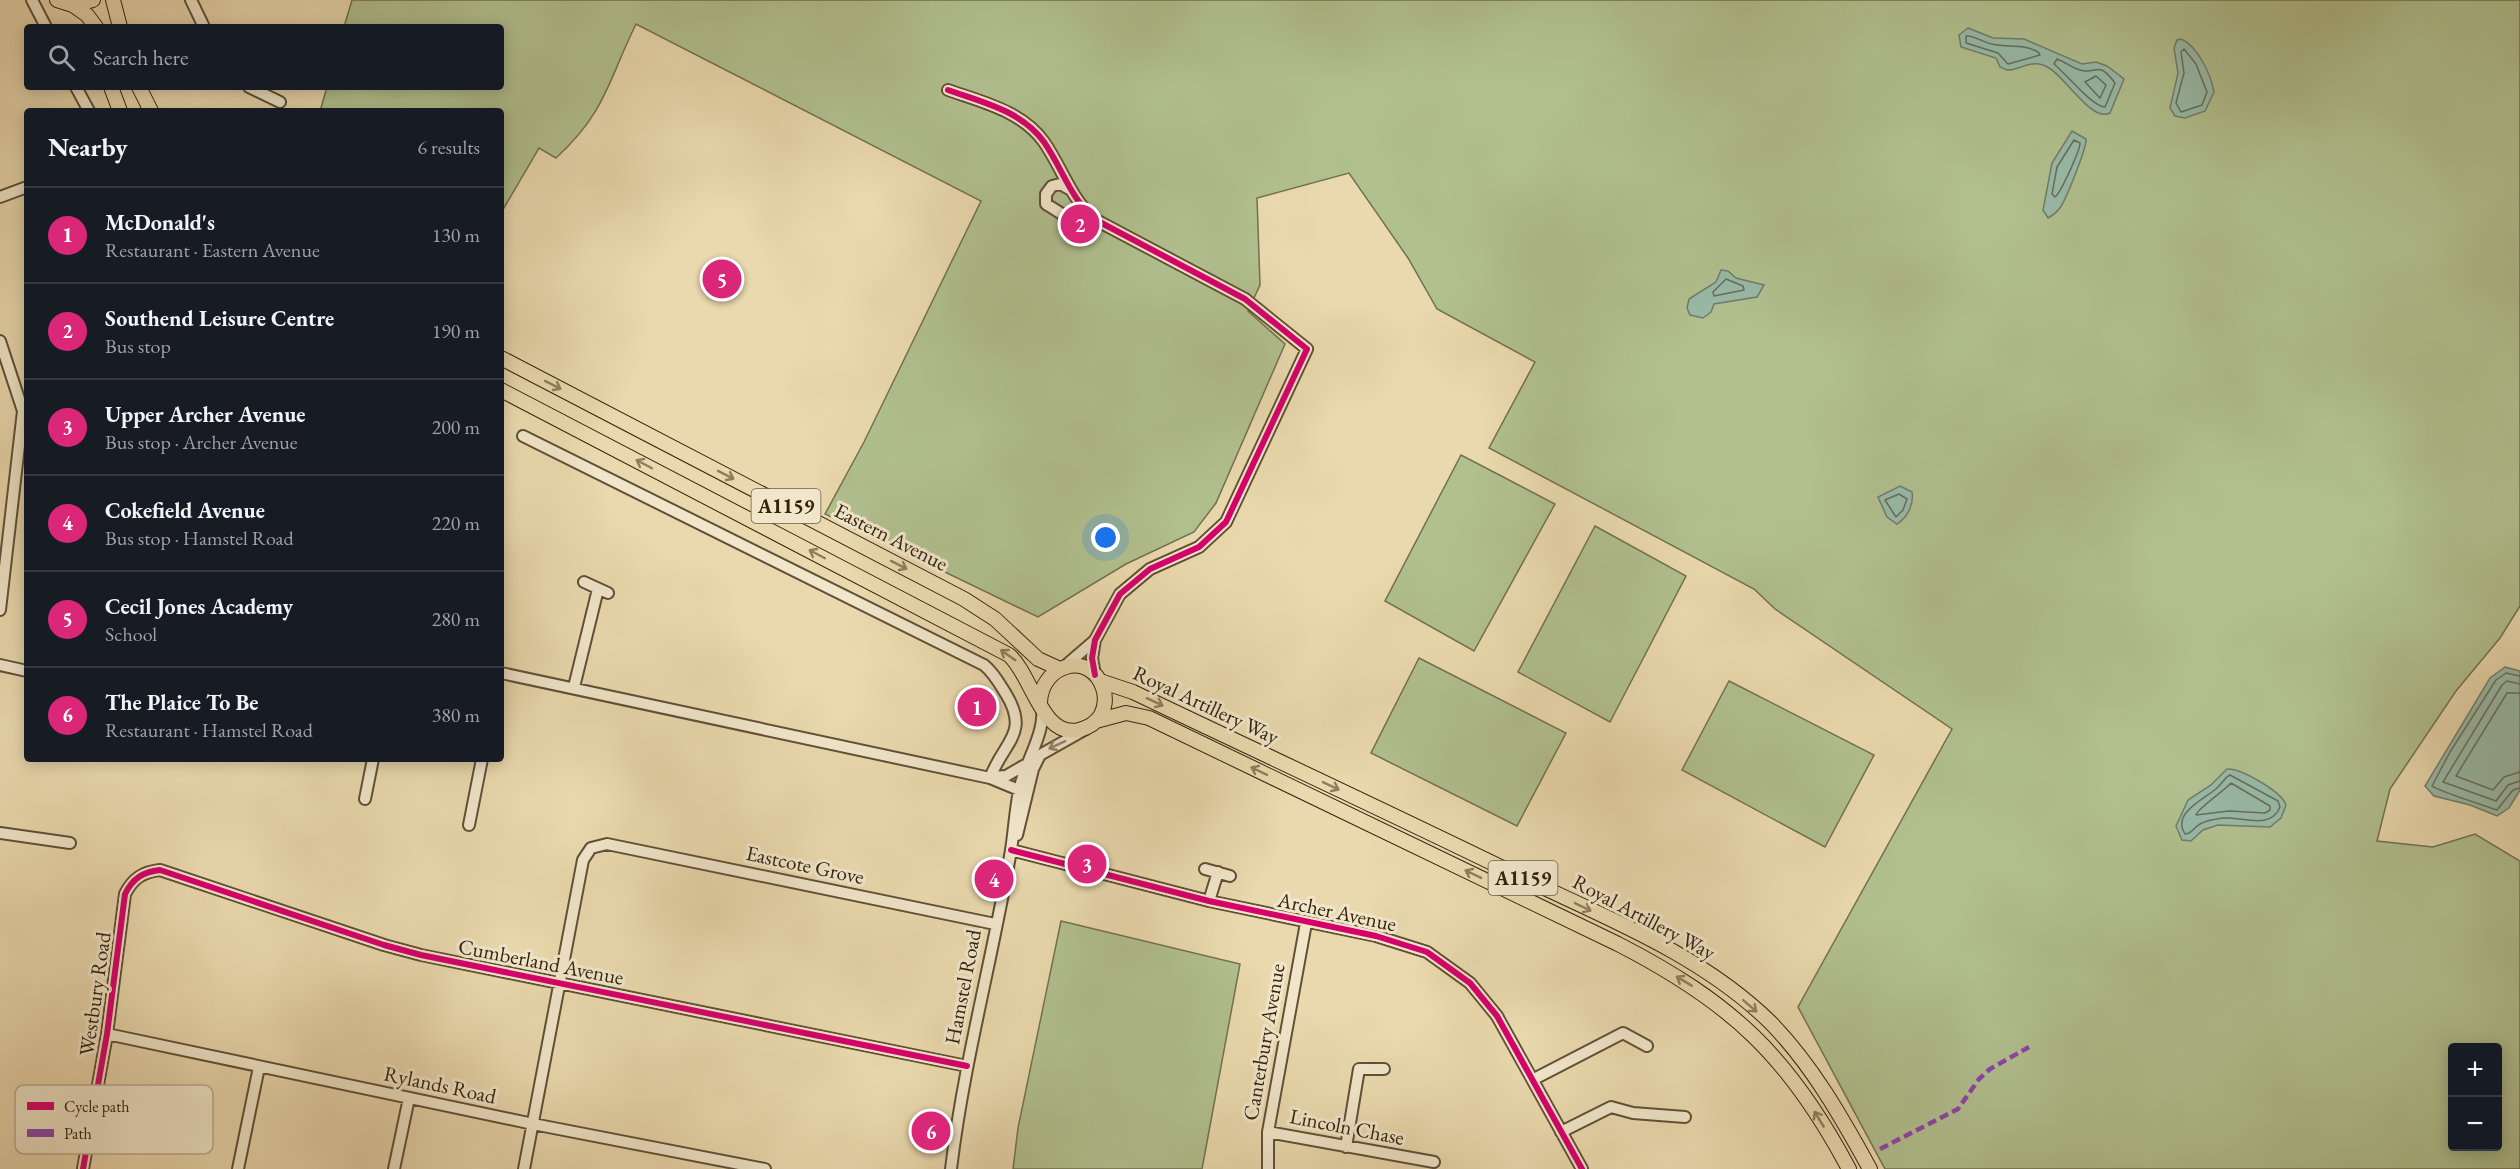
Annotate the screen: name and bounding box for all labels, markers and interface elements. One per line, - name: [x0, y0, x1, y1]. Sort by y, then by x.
- search box: [24, 24, 504, 90]
- icon: search: [45, 41, 78, 74]
- text: Search here: [93, 43, 188, 72]
- text: Nearby: [48, 130, 128, 164]
- text: 6 results: [417, 134, 480, 160]
- pin: 2: [1060, 202, 1100, 246]
- text: McDonald's: [105, 208, 215, 237]
- text: 1: [62, 222, 73, 248]
- text: 130 m: [432, 222, 480, 248]
- text: Restaurant · Eastern Avenue: [105, 237, 320, 263]
- pin: 5: [702, 256, 742, 302]
- text: Southend Leisure Centre: [105, 304, 334, 333]
- text: 2: [62, 318, 73, 344]
- text: 190 m: [432, 318, 480, 344]
- text: Bus stop: [105, 333, 171, 359]
- one-way arrow: [544, 380, 562, 392]
- text: Upper Archer Avenue: [105, 400, 306, 429]
- text: 3: [62, 414, 73, 440]
- text: 200 m: [432, 414, 480, 440]
- text: Bus stop · Archer Avenue: [105, 429, 298, 455]
- one-way arrow: [636, 458, 653, 470]
- one-way arrow: [717, 469, 734, 481]
- road number: A1159: [752, 489, 820, 523]
- text: Cokefield Avenue: [105, 496, 265, 525]
- street label: Eastern Avenue: [830, 496, 953, 577]
- text: 4: [62, 510, 73, 536]
- text: 220 m: [432, 510, 480, 536]
- your location: [1091, 523, 1120, 552]
- text: Bus stop · Hamstel Road: [105, 525, 294, 551]
- one-way arrow: [809, 548, 826, 560]
- one-way arrow: [890, 559, 907, 571]
- text: Cecil Jones Academy: [105, 592, 293, 621]
- text: 5: [62, 606, 73, 632]
- text: 280 m: [432, 606, 480, 632]
- text: School: [105, 621, 157, 647]
- one-way arrow: [1000, 649, 1016, 661]
- street label: Royal Artillery Way: [1129, 659, 1284, 750]
- pin: 1: [958, 684, 996, 730]
- text: The Plaice To Be: [105, 688, 258, 717]
- one-way arrow: [1145, 697, 1163, 709]
- text: 6: [62, 702, 73, 728]
- text: 380 m: [432, 702, 480, 728]
- text: Restaurant · Hamstel Road: [105, 717, 313, 743]
- one-way arrow: [1048, 740, 1066, 752]
- one-way arrow: [1251, 765, 1269, 776]
- one-way arrow: [1322, 780, 1340, 792]
- street label: Eastcote Grove: [744, 839, 867, 890]
- pin: 3: [1068, 842, 1106, 886]
- pin: 4: [974, 856, 1014, 902]
- road number: A1159: [1488, 861, 1558, 895]
- one-way arrow: [1464, 868, 1482, 879]
- street label: Royal Artillery Way: [1568, 868, 1721, 966]
- street label: Archer Avenue: [1274, 886, 1399, 937]
- one-way arrow: [1573, 901, 1591, 913]
- street label: Hamstel Road: [938, 927, 987, 1047]
- street label: Westbury Road: [72, 930, 117, 1058]
- street label: Cumberland Avenue: [456, 932, 626, 991]
- street label: Canterbury Avenue: [1236, 961, 1291, 1122]
- one-way arrow: [1676, 974, 1693, 986]
- one-way arrow: [1742, 999, 1758, 1012]
- map controls: [2448, 1043, 2502, 1151]
- button: +: [2448, 1043, 2502, 1097]
- street label: Rylands Road: [381, 1059, 499, 1110]
- legend: [15, 1085, 213, 1154]
- text: Cycle path: [64, 1096, 129, 1117]
- button: −: [2448, 1097, 2502, 1151]
- street label: Lincoln Chase: [1288, 1102, 1407, 1151]
- pin: 6: [912, 1108, 950, 1154]
- one-way arrow: [1812, 1111, 1824, 1128]
- text: Path: [64, 1123, 92, 1144]

